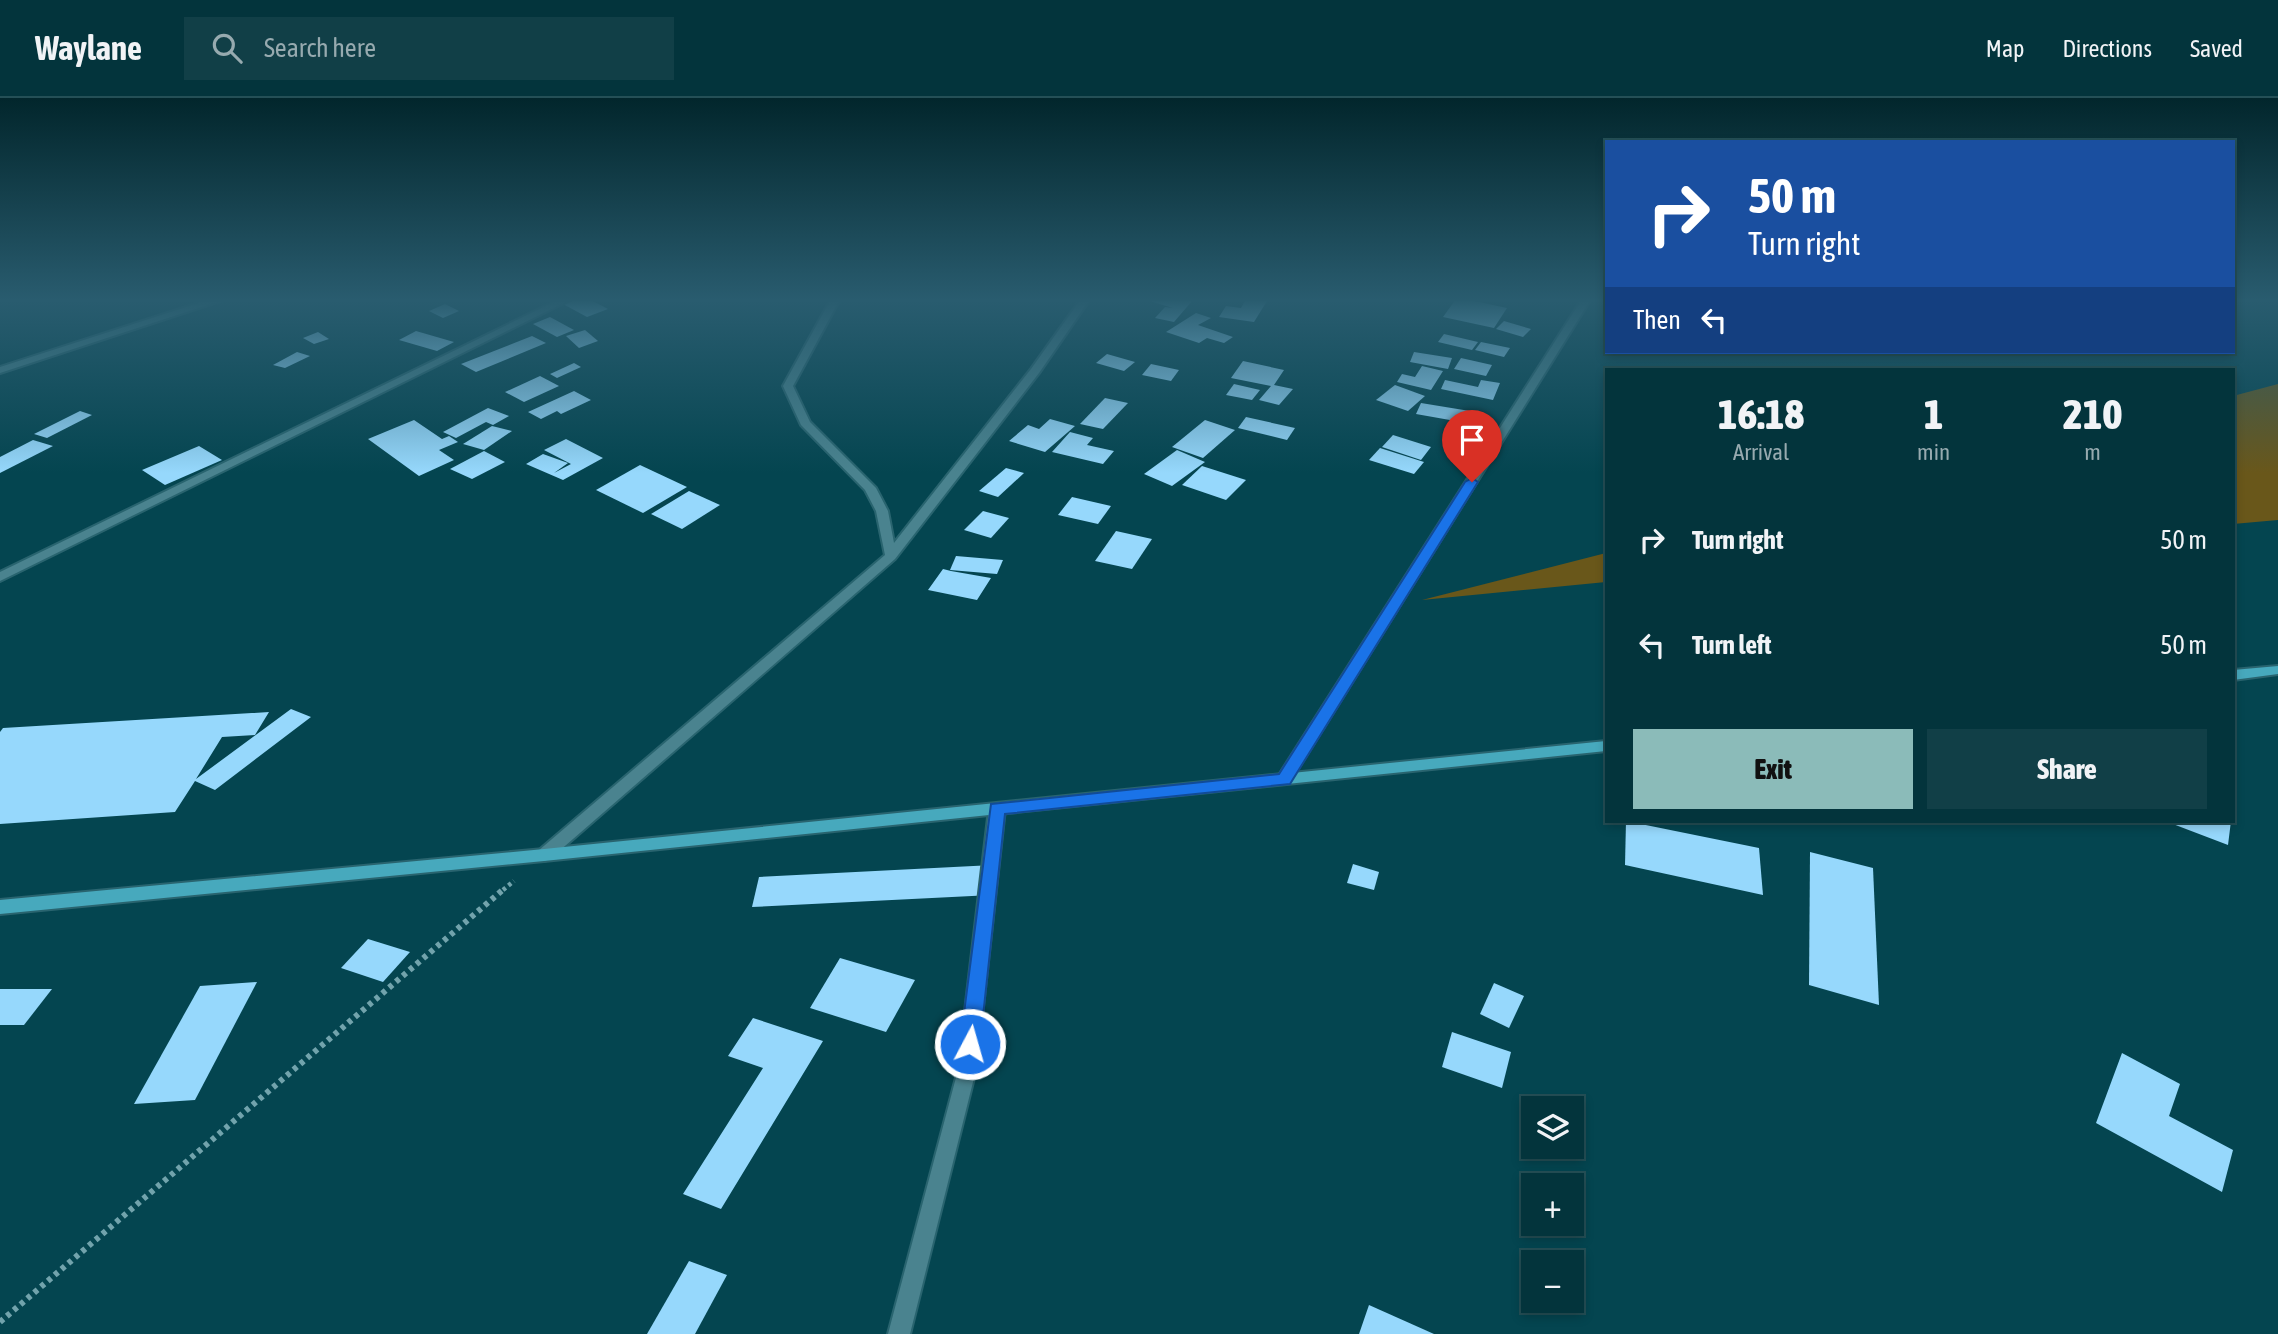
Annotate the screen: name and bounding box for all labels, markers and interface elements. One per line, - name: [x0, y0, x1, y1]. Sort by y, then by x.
- search box: [184, 17, 674, 80]
- text: Waylane: [35, 29, 142, 67]
- icon: search: [208, 29, 246, 67]
- text: Search here: [264, 33, 376, 63]
- text: Map: [1986, 35, 2024, 62]
- text: Directions: [2062, 35, 2152, 62]
- text: Saved: [2190, 35, 2243, 62]
- text: 50 m: [1748, 167, 1836, 223]
- icon: right: [1633, 168, 1724, 259]
- text: Turn right: [1748, 225, 1861, 262]
- icon: left: [1695, 301, 1733, 339]
- text: Then: [1633, 305, 1681, 335]
- text: 16:18: [1718, 390, 1804, 438]
- text: 1: [1924, 390, 1943, 438]
- text: 210: [2063, 390, 2122, 438]
- pin: [1442, 410, 1502, 482]
- icon: arrive: [1453, 421, 1491, 459]
- text: Arrival: [1733, 439, 1789, 465]
- text: min: [1917, 439, 1950, 465]
- text: m: [2084, 439, 2101, 465]
- icon: right: [1633, 521, 1671, 559]
- text: Turn right: [1692, 525, 1783, 555]
- text: 50 m: [2160, 525, 2207, 555]
- icon: left: [1633, 626, 1671, 664]
- text: Turn left: [1692, 630, 1772, 660]
- text: 50 m: [2160, 630, 2207, 660]
- button: Exit: [1633, 729, 1913, 809]
- button: Share: [1927, 729, 2207, 809]
- position arrow: [933, 1007, 1007, 1081]
- map controls: [1521, 1096, 1584, 1313]
- button: layers: [1521, 1096, 1584, 1159]
- button: +: [1521, 1173, 1584, 1236]
- button: −: [1521, 1250, 1584, 1313]

